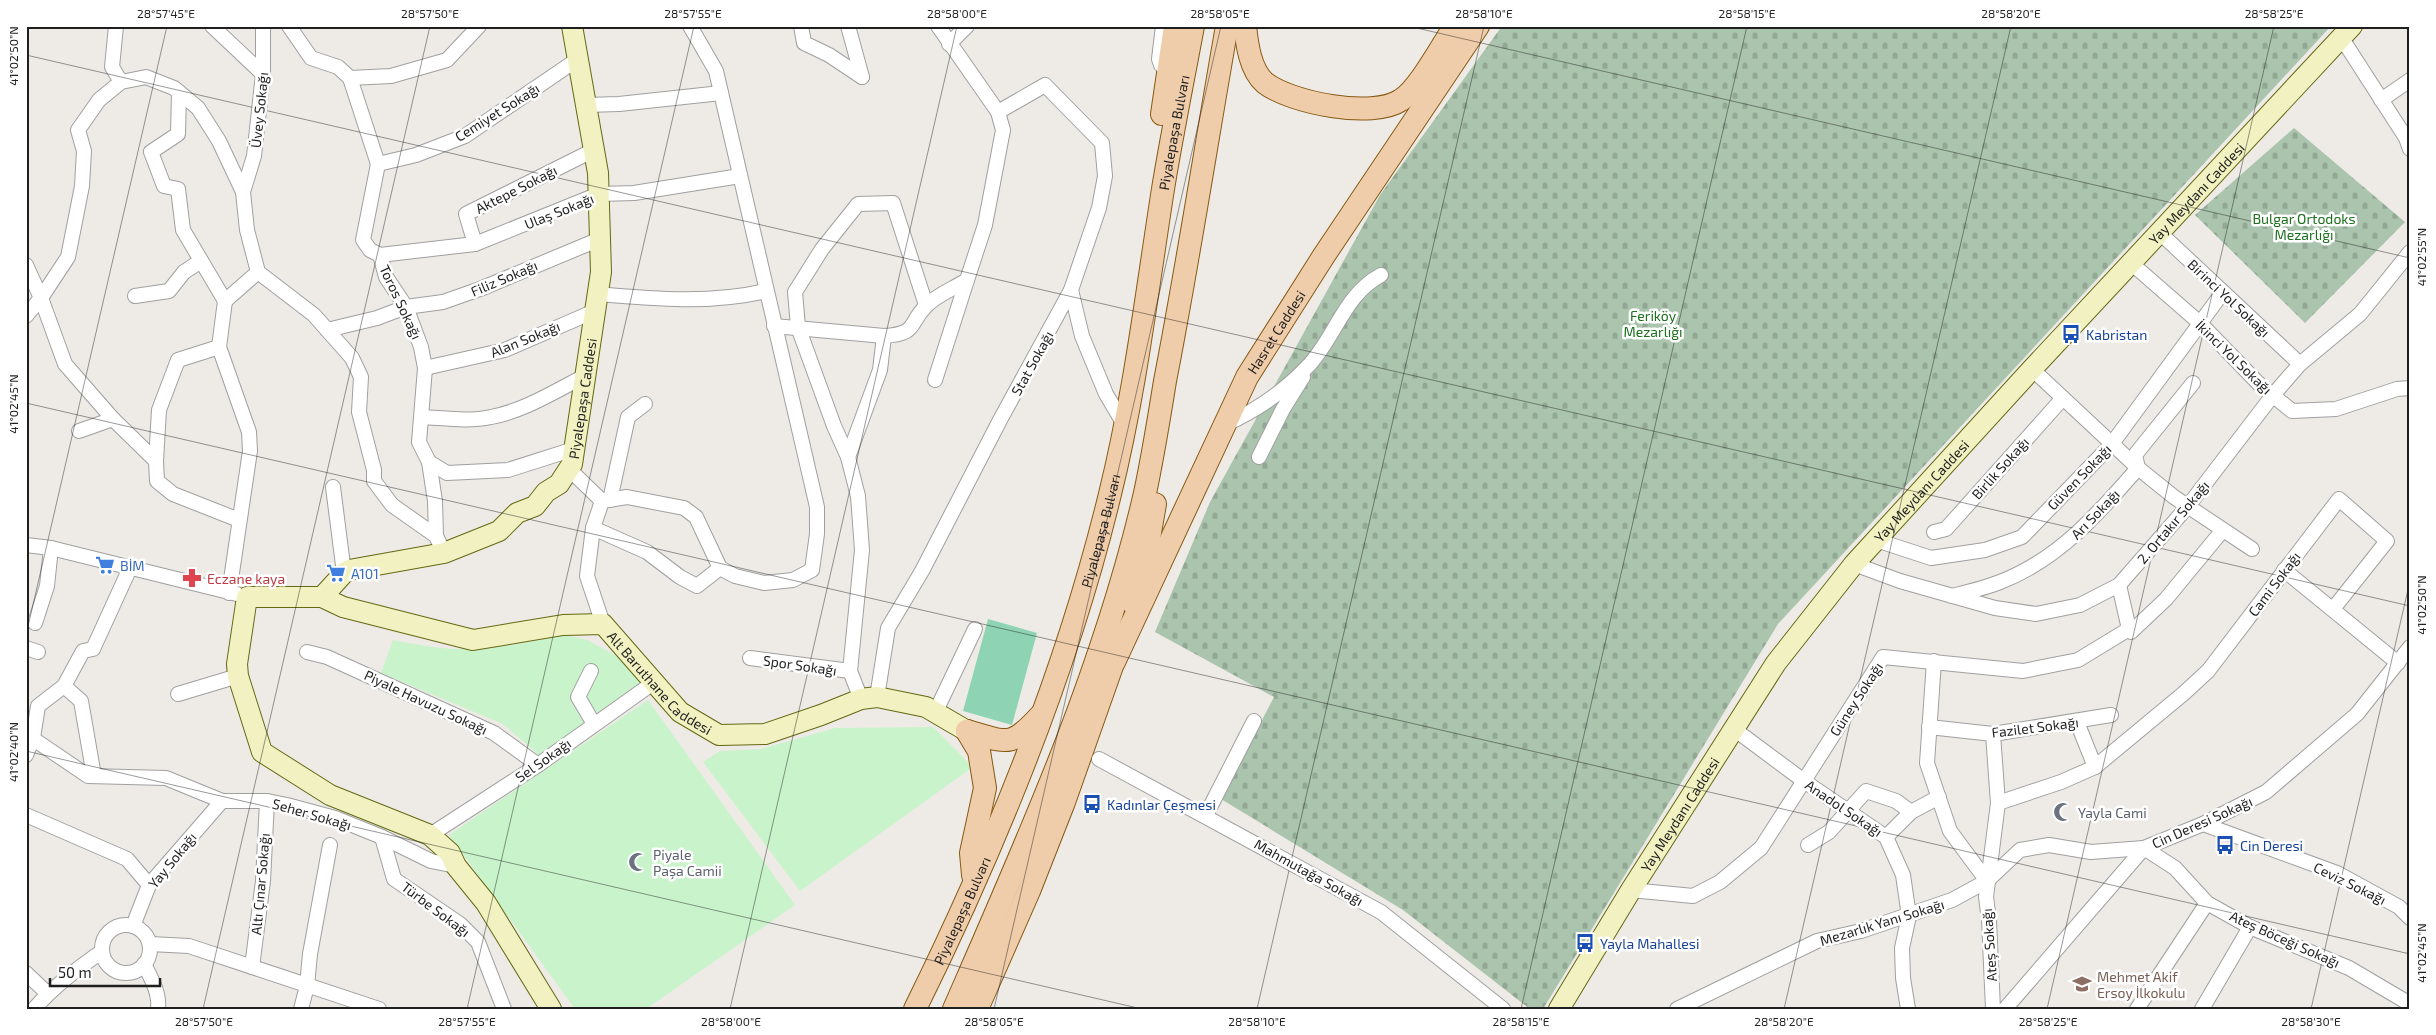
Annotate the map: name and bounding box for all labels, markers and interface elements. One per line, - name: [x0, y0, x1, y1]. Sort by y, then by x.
- text: 28°57'45"E: [137, 6, 195, 20]
- text: 28°57'50"E: [401, 6, 459, 20]
- text: 28°57'55"E: [664, 6, 722, 20]
- text: 28°58'00"E: [927, 6, 987, 20]
- text: 28°58'05"E: [1190, 6, 1250, 20]
- text: 28°58'10"E: [1455, 6, 1513, 20]
- text: 28°58'15"E: [1719, 6, 1776, 20]
- text: 28°58'20"E: [1981, 6, 2041, 20]
- text: 28°58'25"E: [2245, 6, 2304, 20]
- text: 41°02'50"N: [6, 26, 20, 86]
- street label: Üvey Sokağı: [247, 71, 271, 149]
- street label: Piyalepaşa Bulvarı: [1154, 73, 1192, 191]
- street label: Cemiyet Sokağı: [452, 79, 542, 145]
- street label: Yay Meydanı Caddesi: [2145, 139, 2247, 247]
- street label: Aktepe Sokağı: [472, 161, 560, 217]
- street label: Ulaş Sokağı: [522, 189, 597, 234]
- park label: Bulgar Ortodoks Mezarlığı: [2252, 210, 2356, 243]
- text: 41°02'55"N: [2414, 228, 2428, 286]
- street label: Filiz Sokağı: [468, 256, 540, 300]
- street label: Birinci Yol Sokağı: [2184, 256, 2274, 340]
- street label: Toros Sokağı: [376, 262, 426, 342]
- street label: Hasret Caddesi: [1243, 287, 1308, 377]
- park label: Feriköy Mezarlığı: [1623, 307, 1683, 340]
- street label: İkinci Yol Sokağı: [2192, 316, 2276, 398]
- street label: Alan Sokağı: [488, 317, 562, 361]
- bus stop icon: Kabristan: [2060, 323, 2082, 345]
- place label: Kabristan: [2086, 326, 2147, 343]
- street label: Stat Sokağı: [1007, 328, 1057, 398]
- street label: Piyalepaşa Caddesi: [564, 337, 599, 460]
- text: 41°02'45"N: [6, 374, 20, 434]
- street label: Birlik Sokağı: [1968, 434, 2032, 502]
- street label: Yay Meydanı Caddesi: [1870, 436, 1972, 545]
- street label: Güven Sokağı: [2043, 441, 2115, 513]
- street label: Piyalepaşa Bulvarı: [1077, 472, 1123, 589]
- street label: 2. Ortakır Sokağı: [2133, 477, 2213, 567]
- street label: Arı Sokağı: [2067, 485, 2123, 543]
- street label: Cami Sokağı: [2244, 548, 2304, 620]
- supermarket icon: BİM: [94, 554, 116, 576]
- place label: BİM: [120, 557, 145, 574]
- supermarket icon: A101: [325, 562, 347, 584]
- place label: A101: [351, 565, 379, 582]
- pharmacy icon: Eczane kaya: [181, 567, 203, 589]
- place label: Eczane kaya: [207, 570, 285, 587]
- text: 41°02'50"N: [2414, 575, 2428, 635]
- street label: Alt Baruthane Caddesi: [604, 627, 715, 738]
- street label: Spor Sokağı: [762, 651, 838, 679]
- street label: Güney Sokağı: [1826, 659, 1886, 739]
- street label: Piyale Havuzu Sokağı: [362, 666, 490, 738]
- street label: Fazilet Sokağı: [1991, 713, 2079, 741]
- text: 41°02'40"N: [6, 722, 20, 782]
- street label: Sel Sokağı: [512, 735, 574, 785]
- street label: Yay Meydanı Caddesi: [1637, 754, 1722, 875]
- street label: Anadol Sokağı: [1802, 776, 1886, 840]
- street label: Cin Deresi Sokağı: [2149, 792, 2255, 852]
- bus stop icon: Kadınlar Çeşmesi: [1081, 793, 1103, 815]
- street label: Seher Sokağı: [271, 795, 353, 833]
- place label: Kadınlar Çeşmesi: [1107, 796, 1216, 814]
- mosque icon: Yayla Cami: [2052, 801, 2074, 823]
- place label: Yayla Cami: [2078, 804, 2147, 821]
- street label: Yay Sokağı: [144, 829, 200, 891]
- street label: Altı Çınar Sokağı: [247, 832, 274, 936]
- bus stop icon: Cin Deresi: [2214, 834, 2236, 856]
- street label: Mahmutağa Sokağı: [1252, 835, 1366, 909]
- place label: Cin Deresi: [2240, 837, 2303, 854]
- place label: Piyale Paşa Camii: [653, 846, 722, 880]
- mosque icon: Piyale Paşa Camii: [627, 851, 649, 873]
- street label: Piyalepaşa Bulvarı: [929, 854, 993, 967]
- street label: Ceviz Sokağı: [2311, 858, 2389, 908]
- street label: Türbe Sokağı: [399, 878, 473, 940]
- street label: Mezarlık Yanı Sokağı: [1818, 895, 1946, 949]
- street label: Ateş Böceği Sokağı: [2227, 907, 2343, 972]
- street label: Ateş Sokağı: [1978, 908, 2001, 982]
- text: 41°02'45"N: [2414, 923, 2428, 983]
- bus stop icon: Yayla Mahallesi: [1574, 932, 1596, 954]
- place label: Yayla Mahallesi: [1600, 935, 1699, 952]
- scale bar: [50, 955, 160, 987]
- text: 50 m: [58, 963, 92, 981]
- place label: Mehmet Akif Ersoy İlkokulu: [2097, 968, 2186, 1001]
- school or university icon: Mehmet Akif Ersoy İlkokulu: [2071, 973, 2093, 995]
- text: 28°57'50"E: [175, 1014, 233, 1028]
- text: 28°57'55"E: [438, 1014, 496, 1028]
- text: 28°58'00"E: [701, 1014, 761, 1028]
- text: 28°58'05"E: [964, 1014, 1024, 1028]
- text: 28°58'10"E: [1228, 1014, 1286, 1028]
- text: 28°58'15"E: [1493, 1014, 1550, 1028]
- text: 28°58'20"E: [1754, 1014, 1814, 1028]
- text: 28°58'25"E: [2019, 1014, 2078, 1028]
- text: 28°58'30"E: [2281, 1014, 2341, 1028]

